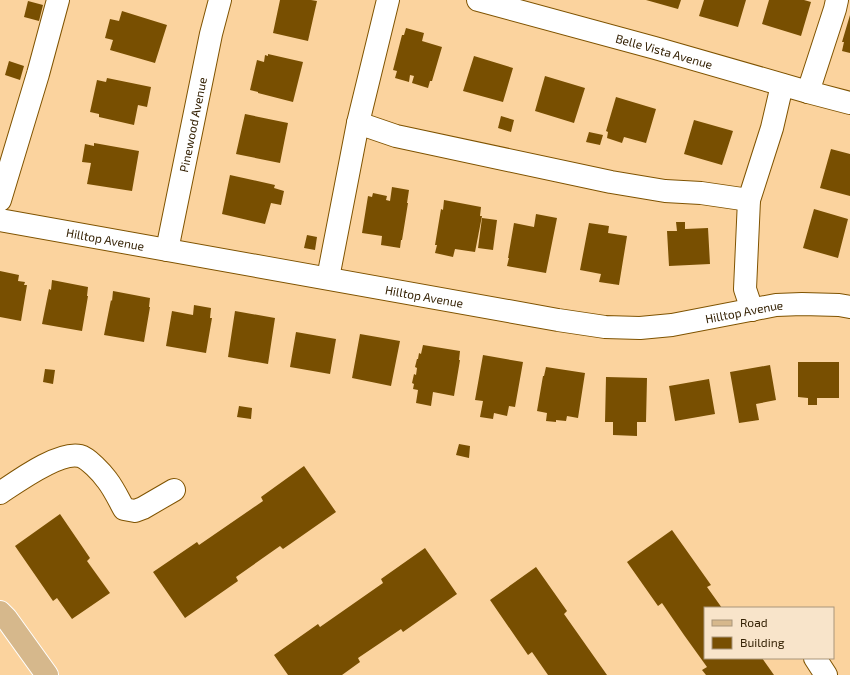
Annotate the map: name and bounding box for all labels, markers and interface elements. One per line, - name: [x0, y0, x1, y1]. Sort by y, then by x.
- street label: Belle Vista Avenue: [614, 31, 714, 71]
- street label: Pinewood Avenue: [176, 76, 209, 173]
- street label: Hilltop Avenue: [65, 225, 145, 253]
- street label: Hilltop Avenue: [384, 282, 464, 310]
- street label: Hilltop Avenue: [704, 298, 783, 325]
- legend: [704, 607, 834, 659]
- text: Road: [740, 615, 768, 629]
- text: Building: [740, 635, 785, 649]

